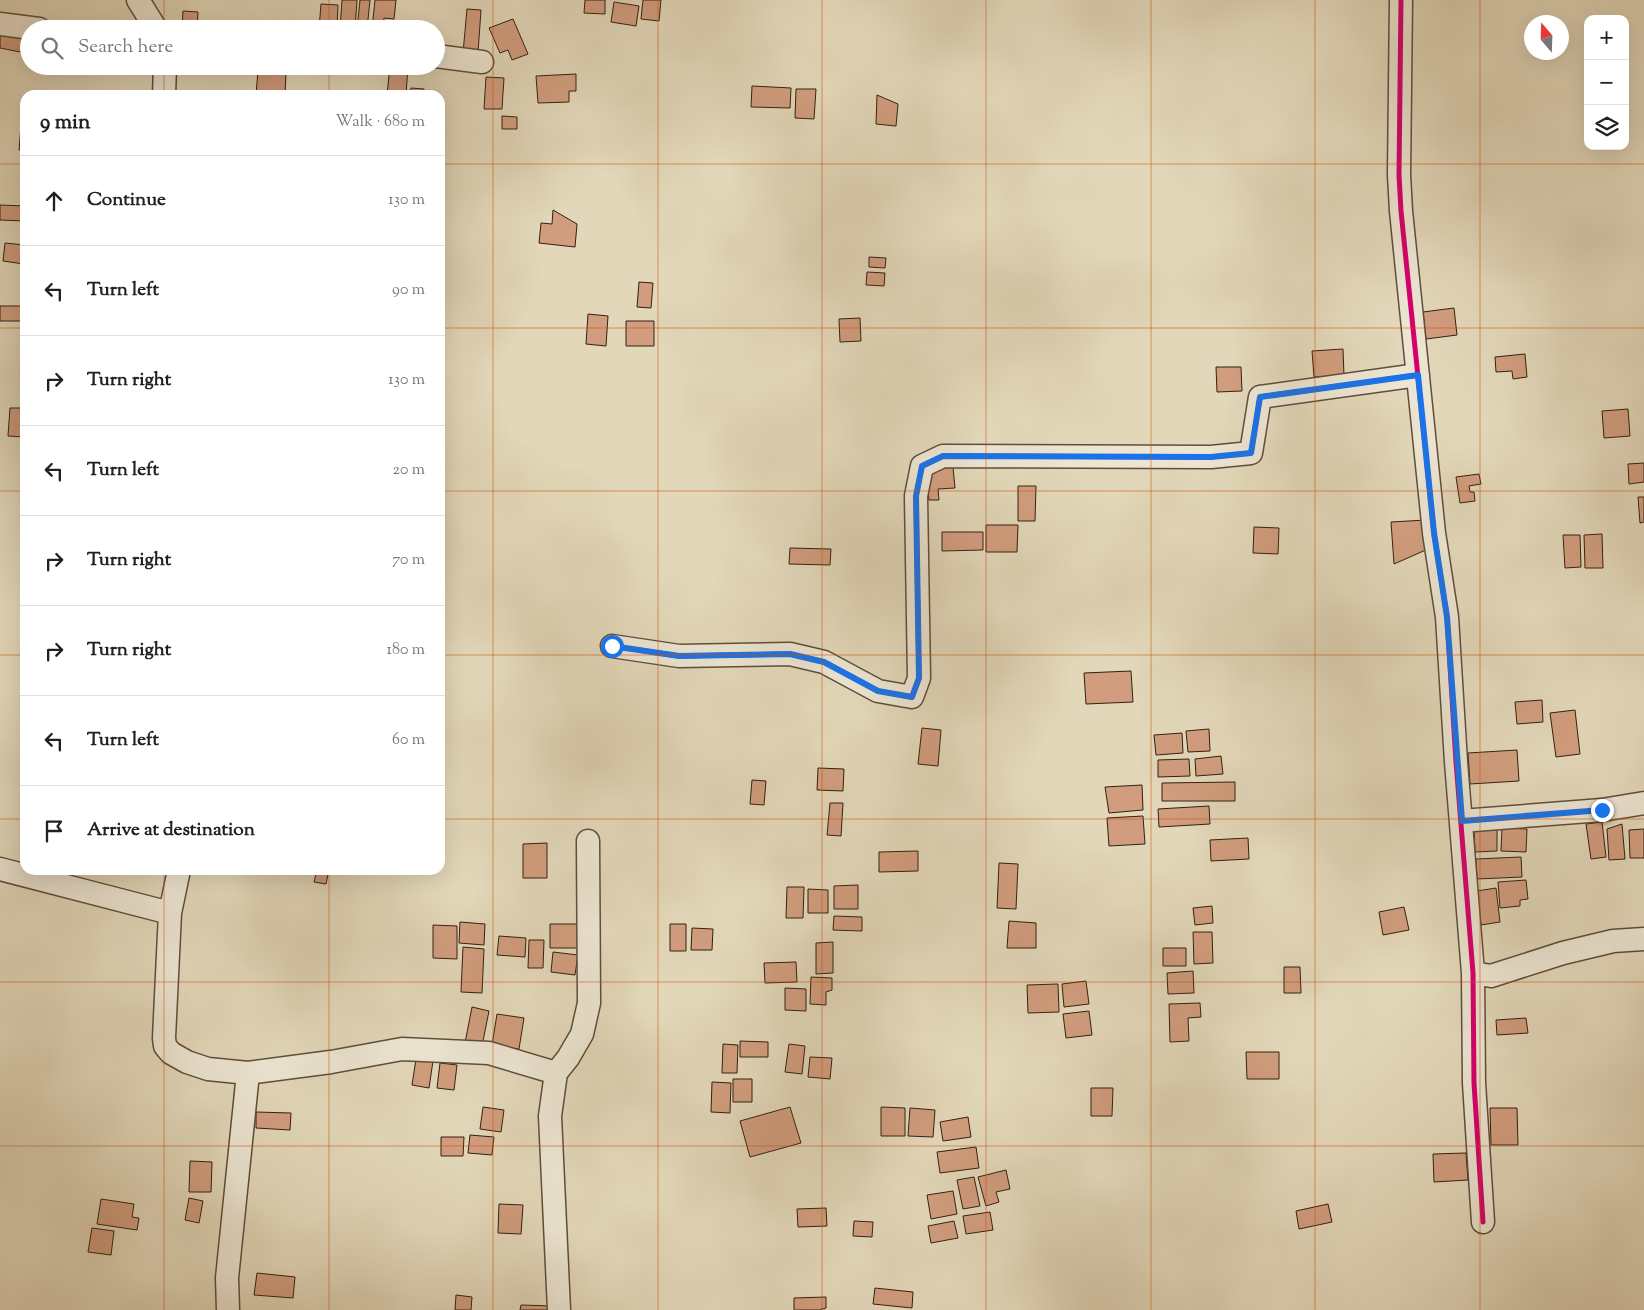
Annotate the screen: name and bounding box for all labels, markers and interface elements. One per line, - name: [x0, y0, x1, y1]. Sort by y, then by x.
- north arrow: [1524, 15, 1569, 60]
- map controls: [1584, 15, 1629, 150]
- button: +: [1584, 15, 1629, 60]
- search box: [20, 20, 445, 75]
- icon: search: [38, 34, 66, 62]
- text: Search here: [78, 34, 173, 61]
- button: −: [1584, 60, 1629, 105]
- button: layers: [1584, 105, 1629, 150]
- text: 9 min: [40, 108, 90, 138]
- text: Walk · 680 m: [336, 111, 425, 134]
- icon: ahead: [40, 187, 68, 215]
- text: Continue: [87, 187, 166, 214]
- text: 130 m: [388, 189, 425, 212]
- icon: left: [40, 277, 68, 305]
- text: Turn left: [87, 277, 159, 304]
- text: 90 m: [392, 279, 425, 302]
- icon: right: [40, 367, 68, 395]
- text: Turn right: [87, 367, 171, 394]
- text: 130 m: [388, 369, 425, 392]
- icon: left: [40, 457, 68, 485]
- text: Turn left: [87, 457, 159, 484]
- text: 20 m: [392, 459, 425, 482]
- icon: right: [40, 547, 68, 575]
- text: Turn right: [87, 547, 171, 574]
- text: 70 m: [392, 549, 425, 572]
- route start: [601, 635, 624, 658]
- icon: right: [40, 637, 68, 665]
- text: Turn right: [87, 637, 171, 664]
- text: 180 m: [386, 639, 425, 662]
- icon: left: [40, 727, 68, 755]
- text: Turn left: [87, 727, 159, 754]
- text: 60 m: [392, 729, 425, 752]
- route end: [1591, 799, 1614, 822]
- icon: arrive: [40, 817, 68, 845]
- text: Arrive at destination: [87, 817, 255, 844]

